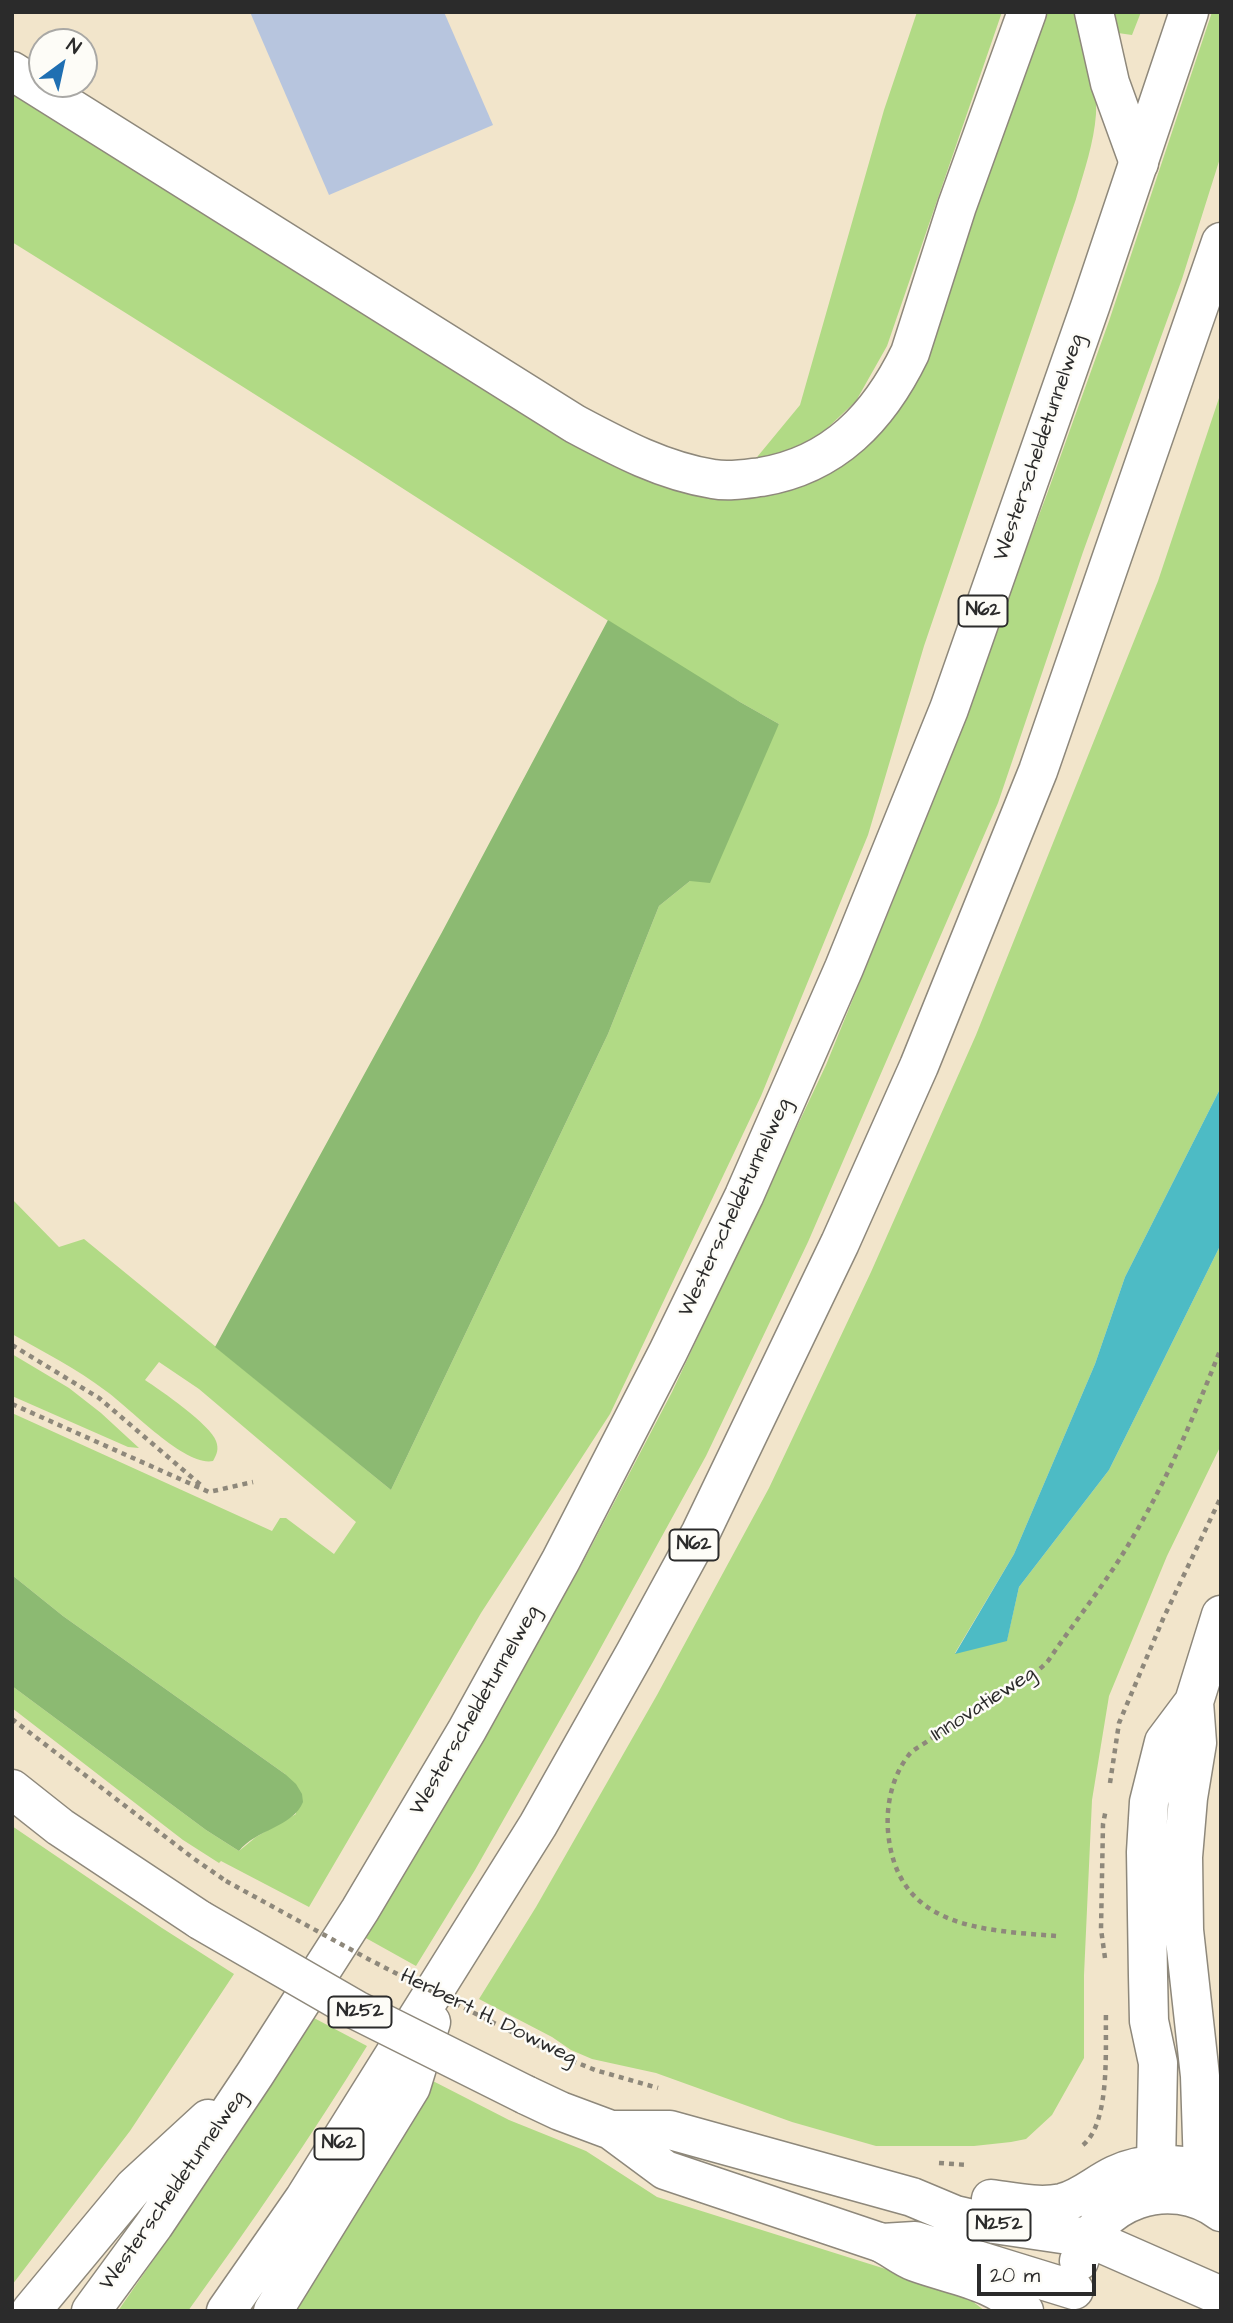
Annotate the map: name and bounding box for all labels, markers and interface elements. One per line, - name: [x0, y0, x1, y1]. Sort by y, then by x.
- north arrow: [28, 28, 98, 98]
- text: N: [61, 32, 86, 61]
- street label: Westerscheldetunnelweg: [989, 331, 1091, 565]
- road number: N62: [958, 596, 1007, 626]
- street label: Westerscheldetunnelweg: [674, 1095, 798, 1321]
- road number: N62: [670, 1530, 718, 1560]
- street label: Westerscheldetunnelweg: [406, 1602, 546, 1820]
- street label: Innovatieweg: [927, 1662, 1041, 1748]
- street label: Herbert H. Dowweg: [396, 1964, 580, 2072]
- road number: N252: [328, 1996, 392, 2028]
- street label: Westerscheldetunnelweg: [95, 2086, 253, 2296]
- road number: N62: [314, 2128, 364, 2160]
- road number: N252: [968, 2210, 1030, 2240]
- scale bar: [981, 2250, 1100, 2294]
- text: 20 m: [990, 2261, 1040, 2290]

